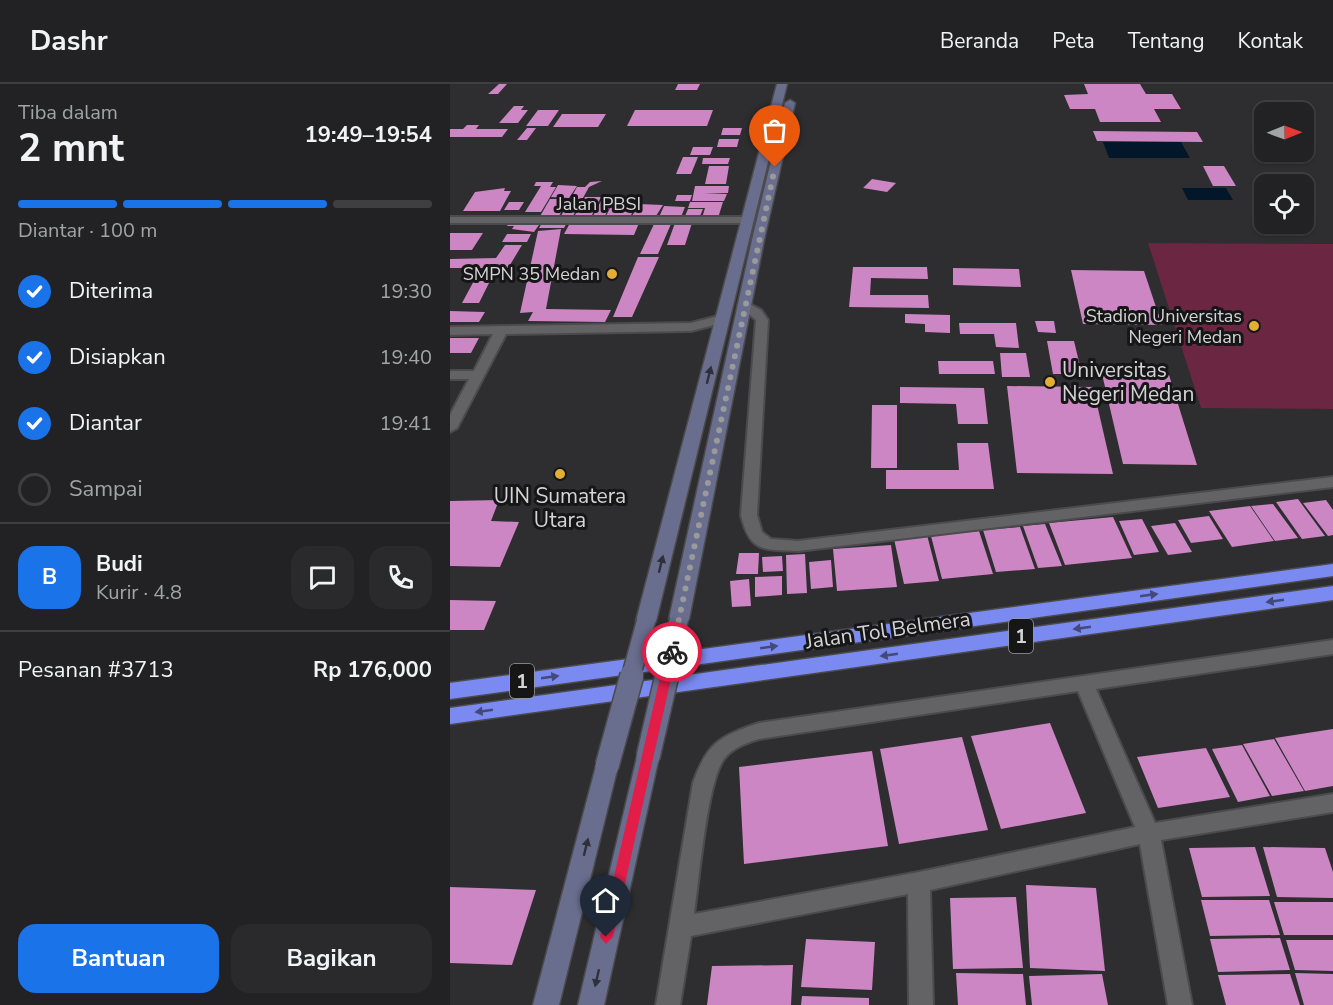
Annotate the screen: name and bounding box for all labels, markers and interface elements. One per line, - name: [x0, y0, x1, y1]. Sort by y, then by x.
- text: Dashr: [30, 22, 108, 60]
- text: Beranda: [940, 27, 1019, 55]
- text: Peta: [1052, 27, 1095, 55]
- text: Tentang: [1128, 27, 1205, 55]
- text: Kontak: [1238, 27, 1303, 55]
- text: Tiba dalam: [18, 99, 118, 126]
- north arrow: [1254, 102, 1314, 162]
- map controls: [1254, 102, 1314, 234]
- pin: [749, 105, 800, 167]
- icon: bag: [758, 114, 791, 147]
- text: 19:49–19:54: [304, 120, 432, 150]
- text: 2 mnt: [18, 122, 124, 175]
- button: locate: [1254, 174, 1314, 234]
- street label: Jalan PBSI: [556, 192, 641, 216]
- text: Diantar · 100 m: [18, 217, 157, 244]
- place label: SMPN 35 Medan: [463, 262, 600, 286]
- marker: SMPN 35 Medan: [605, 267, 619, 281]
- icon: check: [18, 275, 51, 308]
- text: Diterima: [69, 276, 153, 306]
- text: 19:30: [379, 278, 432, 305]
- place label: Stadion Universitas Negeri Medan: [1086, 304, 1242, 349]
- marker: Stadion Universitas Negeri Medan: [1247, 319, 1261, 333]
- icon: check: [18, 341, 51, 374]
- text: Disiapkan: [69, 342, 166, 372]
- text: 19:40: [379, 344, 432, 371]
- place label: Universitas Negeri Medan: [1062, 356, 1194, 408]
- one-way arrow: [704, 366, 714, 384]
- marker: Universitas Negeri Medan: [1043, 375, 1057, 389]
- icon: check: [18, 407, 51, 440]
- text: Diantar: [69, 408, 142, 438]
- text: 19:41: [379, 410, 432, 437]
- marker: UIN Sumatera Utara: [553, 467, 567, 481]
- text: Sampai: [69, 474, 143, 504]
- place label: UIN Sumatera Utara: [494, 482, 626, 534]
- button: chat: [291, 546, 354, 609]
- button: phone: [369, 546, 432, 609]
- text: Budi: [96, 549, 143, 579]
- one-way arrow: [656, 555, 666, 573]
- text: B: [42, 562, 57, 592]
- text: Kurir · 4.8: [96, 579, 182, 606]
- one-way arrow: [1140, 591, 1159, 600]
- one-way arrow: [1265, 597, 1284, 606]
- street label: Jalan Tol Belmera: [803, 605, 972, 656]
- road number: 1: [1009, 619, 1033, 653]
- courier: [642, 622, 702, 682]
- one-way arrow: [1072, 623, 1091, 633]
- icon: bike: [656, 636, 689, 669]
- one-way arrow: [759, 643, 778, 652]
- one-way arrow: [879, 650, 898, 659]
- text: Pesanan #3713: [18, 655, 174, 685]
- text: Rp 176,000: [313, 655, 432, 685]
- road number: 1: [510, 664, 534, 698]
- one-way arrow: [540, 673, 559, 682]
- one-way arrow: [474, 706, 493, 715]
- one-way arrow: [582, 837, 592, 856]
- pin: [580, 875, 631, 937]
- icon: home: [589, 884, 622, 917]
- button: Bantuan: [18, 924, 219, 993]
- button: Bagikan: [231, 924, 432, 993]
- one-way arrow: [592, 968, 602, 987]

